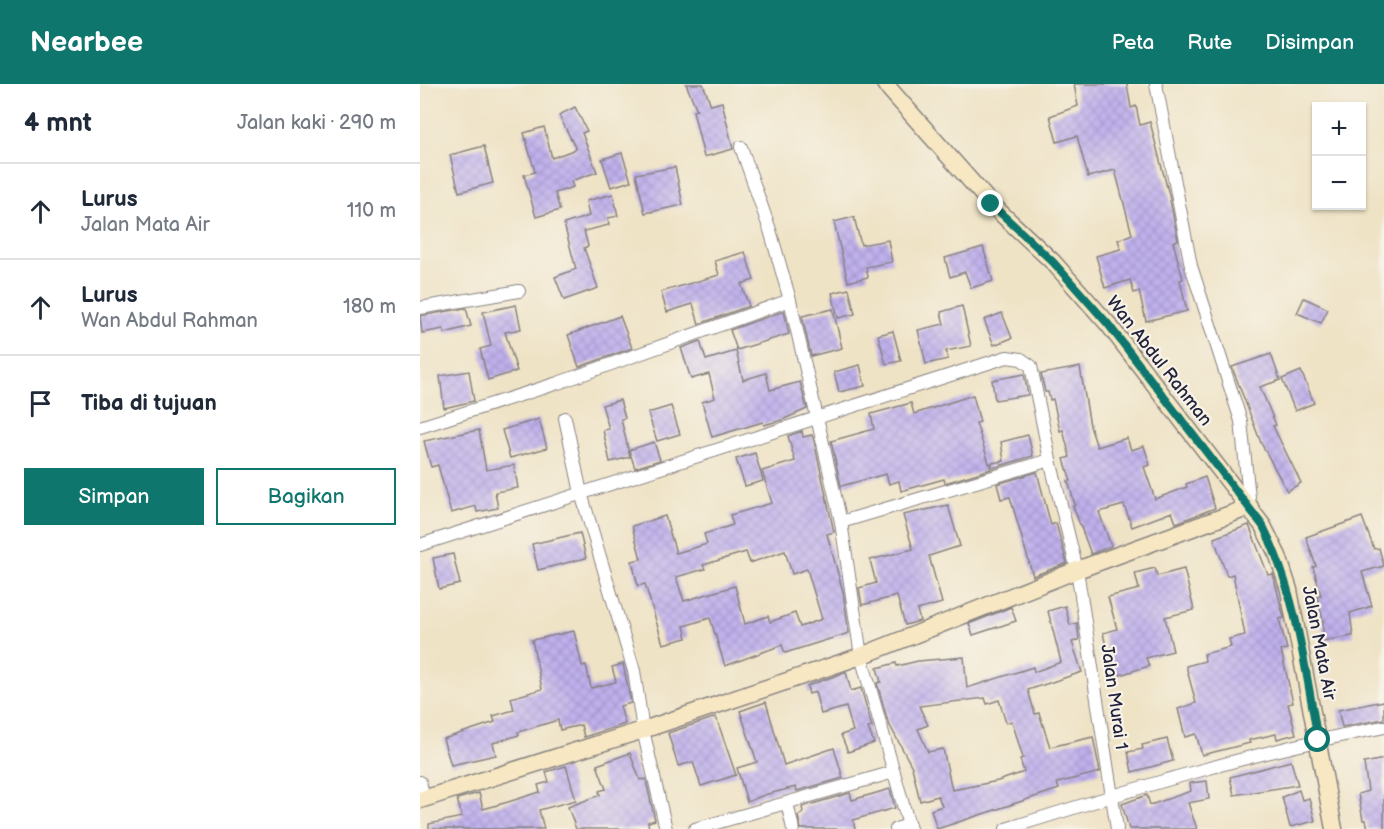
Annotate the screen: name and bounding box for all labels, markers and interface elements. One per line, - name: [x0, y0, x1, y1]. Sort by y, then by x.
- text: Nearbee: [30, 26, 143, 59]
- text: Peta: [1112, 30, 1154, 55]
- text: Rute: [1187, 30, 1232, 55]
- text: Disimpan: [1265, 30, 1354, 55]
- map controls: [1312, 102, 1366, 210]
- button: +: [1312, 102, 1366, 156]
- text: 4 mnt: [24, 108, 92, 139]
- text: Jalan kaki · 290 m: [237, 111, 396, 135]
- button: −: [1312, 156, 1366, 210]
- text: Lurus: [81, 186, 137, 213]
- route end: [977, 190, 1003, 216]
- icon: ahead: [24, 195, 57, 228]
- text: 110 m: [347, 199, 396, 223]
- text: Jalan Mata Air: [81, 213, 210, 237]
- text: Lurus: [81, 282, 137, 309]
- icon: ahead: [24, 291, 57, 324]
- street label: Wan Abdul Rahman: [1102, 292, 1216, 430]
- text: 180 m: [343, 295, 396, 319]
- text: Wan Abdul Rahman: [81, 309, 258, 333]
- icon: arrive: [24, 387, 57, 420]
- text: Tiba di tujuan: [81, 390, 217, 417]
- button: Simpan: [24, 468, 204, 525]
- button: Bagikan: [216, 468, 396, 525]
- street label: Jalan Mata Air: [1298, 584, 1340, 702]
- street label: Jalan Murai 1: [1096, 643, 1132, 751]
- route start: [1304, 726, 1330, 752]

